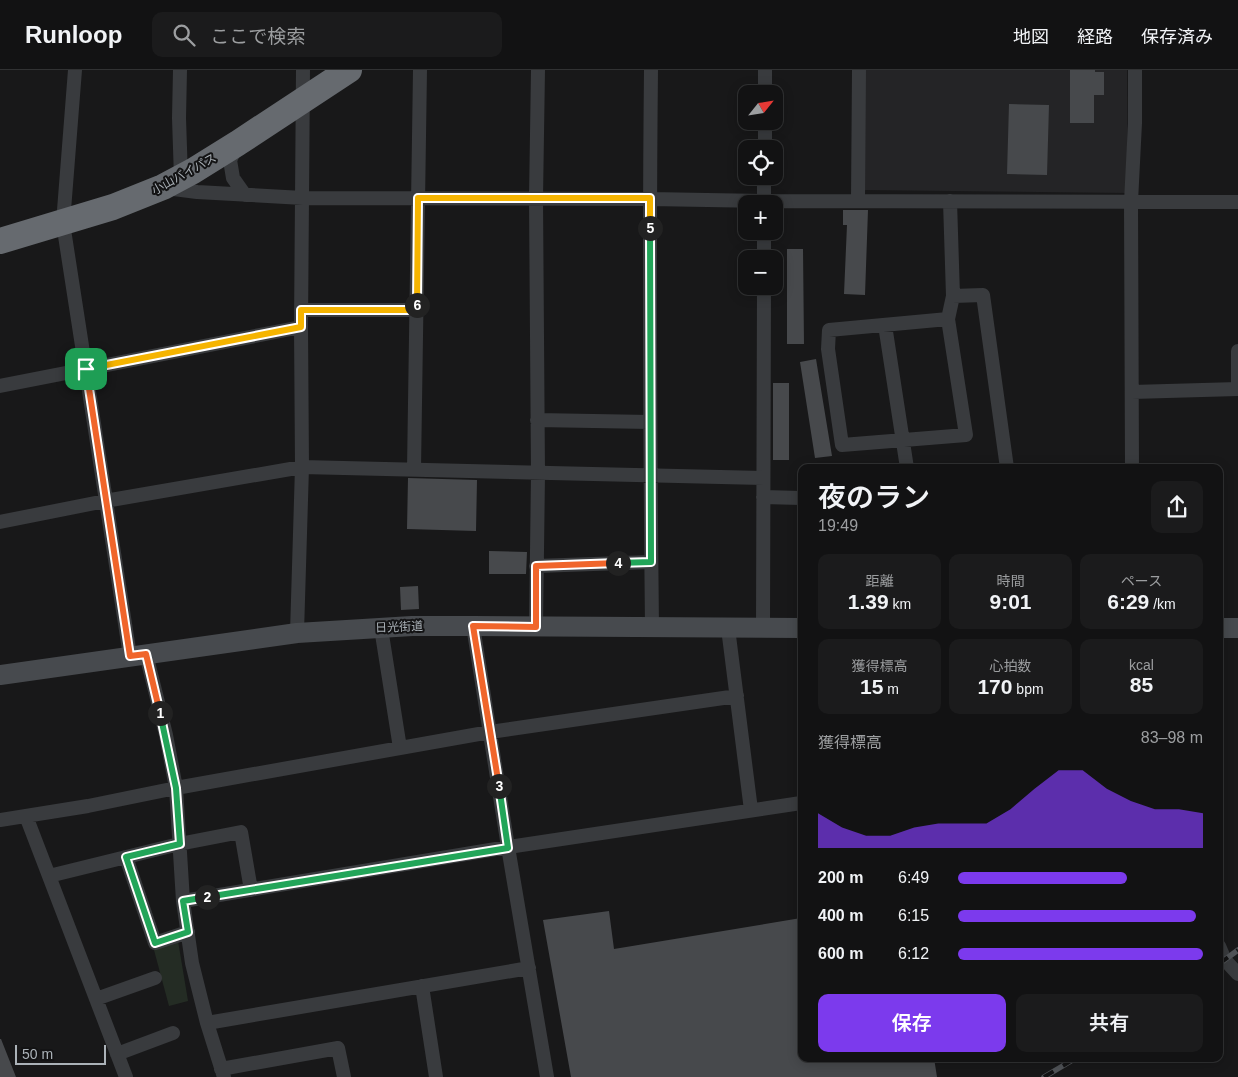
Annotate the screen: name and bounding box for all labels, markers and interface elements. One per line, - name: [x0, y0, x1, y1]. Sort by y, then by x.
- search box: [152, 12, 502, 57]
- text: Runloop: [25, 21, 122, 48]
- icon: search: [170, 21, 198, 49]
- text: ここで検索: [210, 26, 305, 47]
- text: 地図: [1013, 27, 1049, 47]
- text: 経路: [1077, 27, 1113, 47]
- text: 保存済み: [1141, 27, 1213, 47]
- north arrow: [738, 85, 782, 130]
- map controls: [738, 85, 783, 295]
- button: locate: [738, 140, 783, 185]
- street label: 小山バイパス: [149, 150, 219, 198]
- button: +: [738, 195, 783, 240]
- pin: 5: [638, 216, 662, 240]
- text: 5: [647, 220, 654, 236]
- button: −: [738, 250, 783, 295]
- pin: 6: [404, 292, 430, 318]
- text: 6: [414, 297, 421, 313]
- pin: [65, 348, 107, 390]
- icon: arrive: [72, 355, 100, 383]
- button: share: [1151, 481, 1203, 533]
- text: 夜のラン: [818, 482, 930, 513]
- text: 19:49: [818, 517, 858, 534]
- pin: 4: [606, 550, 630, 576]
- text: 4: [615, 555, 622, 571]
- text: 距離: [866, 573, 894, 589]
- text: 時間: [997, 573, 1025, 589]
- text: ペース: [1121, 573, 1162, 589]
- text: 1.39: [848, 590, 889, 613]
- text: 9:01: [989, 590, 1032, 613]
- text: 6:29: [1107, 590, 1149, 613]
- text: km: [889, 596, 911, 612]
- text: /km: [1149, 596, 1176, 612]
- street label: 日光街道: [375, 619, 423, 635]
- text: kcal: [1129, 657, 1154, 673]
- text: 獲得標高: [852, 658, 908, 674]
- text: 心拍数: [990, 658, 1032, 674]
- text: 85: [1130, 673, 1153, 696]
- text: 15: [860, 675, 883, 698]
- text: 170: [977, 675, 1012, 698]
- text: m: [883, 681, 899, 697]
- text: bpm: [1012, 681, 1044, 697]
- pin: 1: [148, 700, 172, 726]
- text: 1: [157, 705, 164, 721]
- text: 83–98 m: [1141, 729, 1203, 746]
- text: 獲得標高: [818, 734, 882, 751]
- pin: 3: [486, 774, 512, 798]
- text: 3: [496, 778, 503, 794]
- text: 200 m: [818, 869, 863, 886]
- text: 6:49: [898, 869, 929, 886]
- pin: 2: [194, 884, 220, 910]
- text: 2: [204, 889, 211, 905]
- text: 400 m: [818, 907, 863, 924]
- text: 6:15: [898, 907, 929, 924]
- text: 600 m: [818, 945, 863, 962]
- text: 6:12: [898, 945, 929, 962]
- button: 保存: [818, 994, 1006, 1052]
- button: 共有: [1016, 994, 1203, 1052]
- scale bar: [15, 1042, 106, 1065]
- text: 50 m: [22, 1046, 53, 1062]

